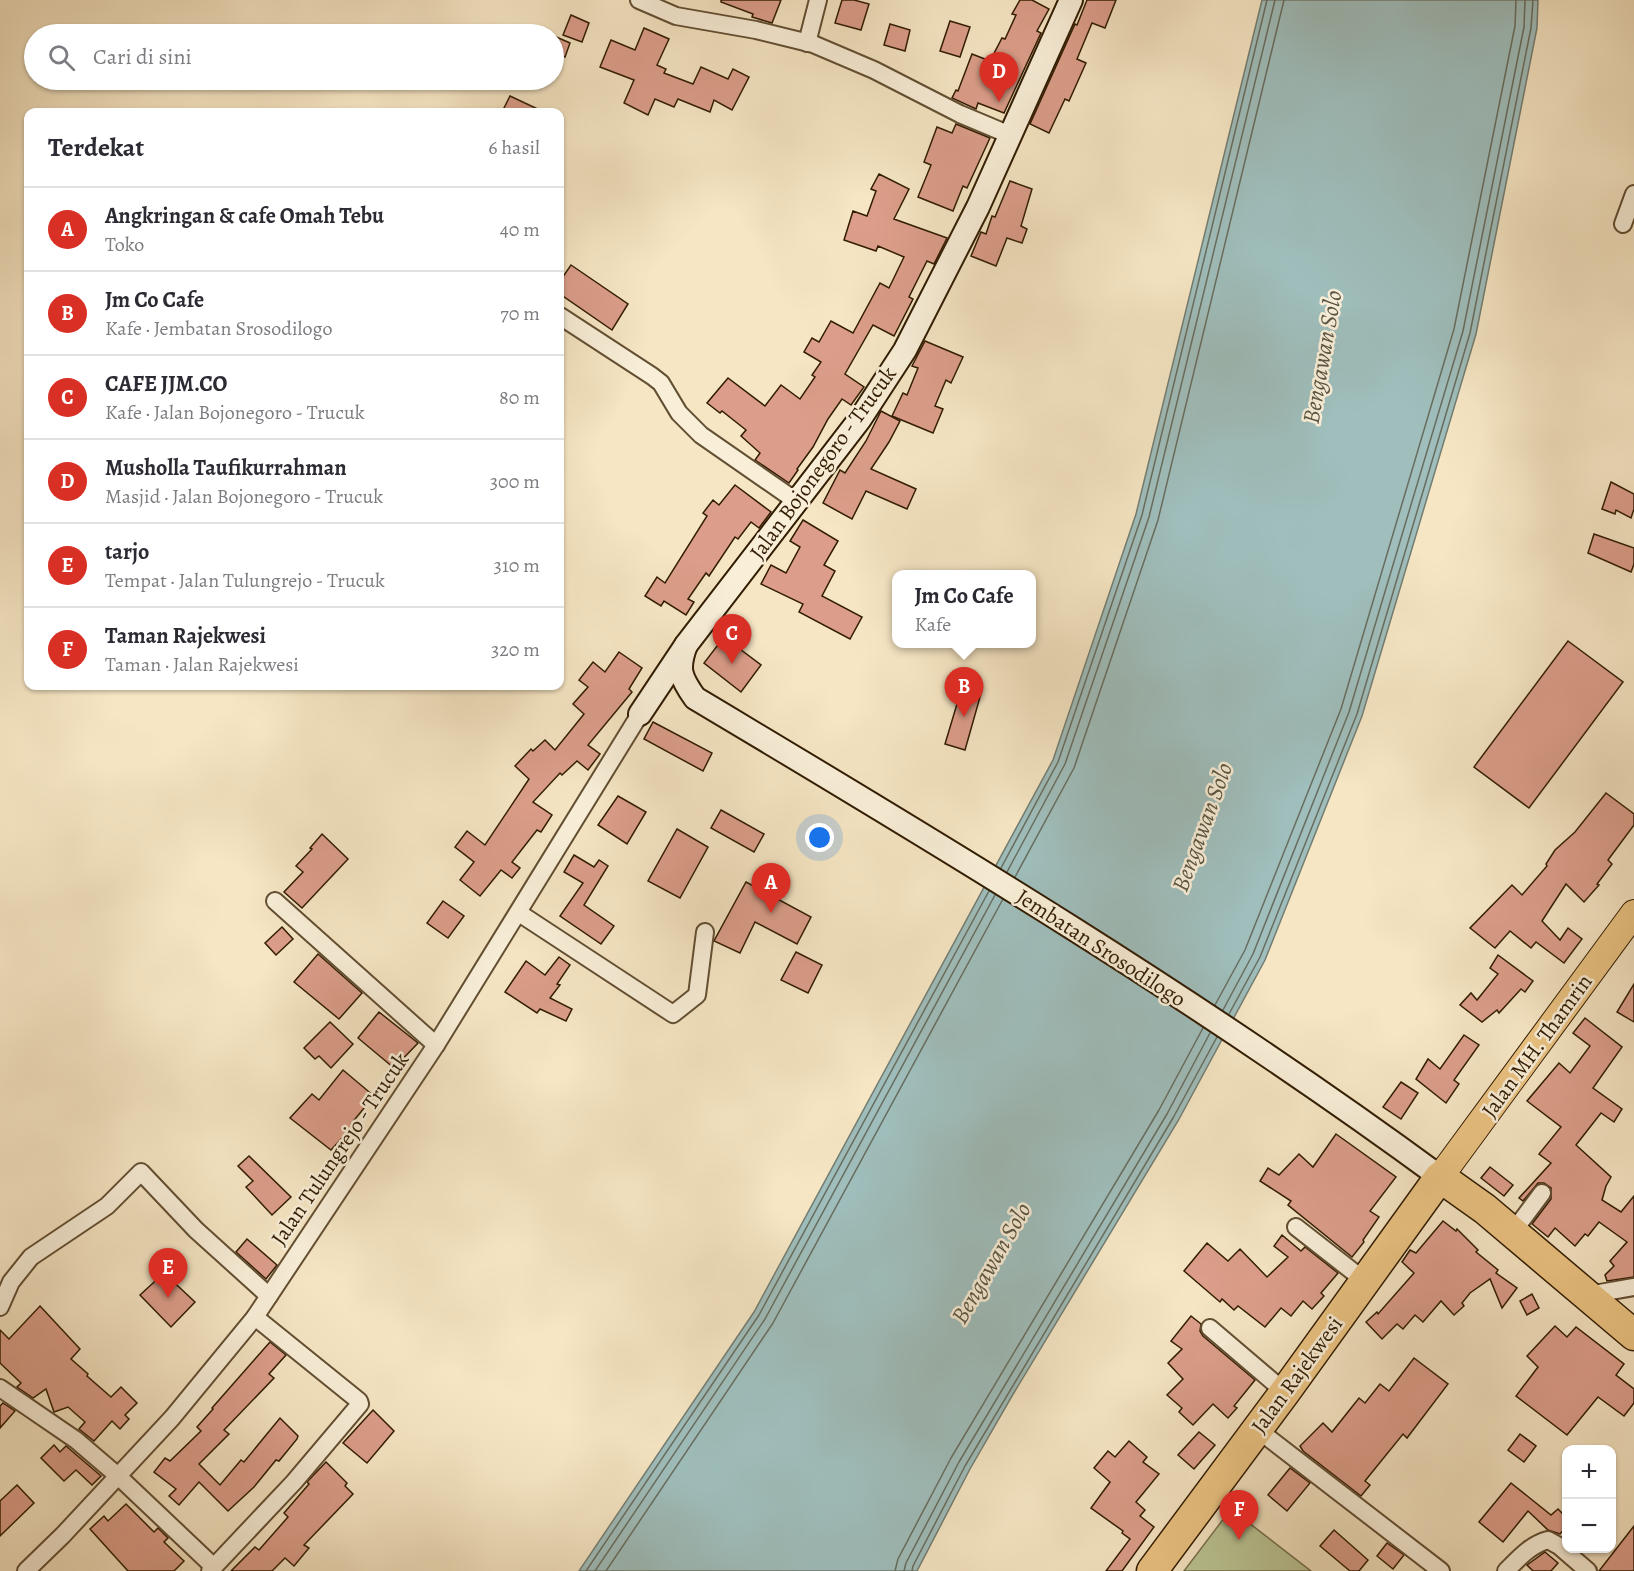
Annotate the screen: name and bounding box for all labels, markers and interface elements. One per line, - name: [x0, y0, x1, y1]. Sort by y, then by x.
- search box: [24, 24, 564, 90]
- icon: search: [45, 41, 78, 74]
- text: Cari di sini: [93, 42, 192, 72]
- pin: D: [980, 52, 1018, 102]
- text: Terdekat: [48, 130, 144, 165]
- text: 6 hasil: [488, 134, 540, 161]
- text: Angkringan & cafe Omah Tebu: [105, 201, 384, 231]
- text: A: [61, 216, 74, 243]
- text: 40 m: [500, 216, 540, 243]
- text: Toko: [105, 231, 144, 258]
- text: Jm Co Cafe: [105, 285, 204, 315]
- water label: Bengawan Solo: [1295, 288, 1349, 426]
- text: B: [61, 300, 74, 327]
- text: 70 m: [500, 300, 540, 327]
- text: Kafe · Jembatan Srosodilogo: [105, 315, 332, 342]
- street label: Jalan Bojonegoro - Trucuk: [743, 360, 903, 566]
- text: CAFE JJM.CO: [105, 369, 227, 399]
- text: C: [61, 384, 74, 411]
- text: 80 m: [499, 384, 540, 411]
- text: Kafe · Jalan Bojonegoro - Trucuk: [105, 399, 365, 426]
- text: Musholla Taufikurrahman: [105, 453, 347, 483]
- text: D: [61, 468, 74, 495]
- text: 300 m: [490, 468, 540, 495]
- text: Masjid · Jalan Bojonegoro - Trucuk: [105, 483, 383, 510]
- text: tarjo: [105, 537, 149, 567]
- text: E: [62, 552, 73, 579]
- text: 310 m: [494, 552, 540, 579]
- text: Tempat · Jalan Tulungrejo - Trucuk: [105, 567, 385, 594]
- popup: [892, 570, 1036, 648]
- text: Jm Co Cafe: [914, 581, 1014, 611]
- text: Kafe: [914, 611, 951, 638]
- pin: C: [712, 614, 752, 664]
- text: Taman Rajekwesi: [105, 621, 266, 651]
- text: F: [62, 636, 73, 663]
- text: 320 m: [491, 636, 540, 663]
- text: Taman · Jalan Rajekwesi: [105, 651, 299, 678]
- pin: B: [944, 668, 984, 717]
- water label: Bengawan Solo: [1164, 758, 1240, 896]
- your location: [805, 823, 834, 852]
- pin: A: [752, 864, 790, 913]
- street label: Jembatan Srosodilogo: [1010, 882, 1192, 1014]
- street label: Jalan MH. Thamrin: [1475, 968, 1599, 1124]
- street label: Jalan Tulungrejo - Trucuk: [264, 1046, 416, 1251]
- water label: Bengawan Solo: [943, 1197, 1039, 1329]
- pin: E: [148, 1248, 188, 1298]
- street label: Jalan Rajekwesi: [1244, 1310, 1350, 1440]
- map controls: [1562, 1445, 1616, 1553]
- button: +: [1562, 1445, 1616, 1499]
- pin: F: [1220, 1490, 1258, 1540]
- button: −: [1562, 1499, 1616, 1553]

